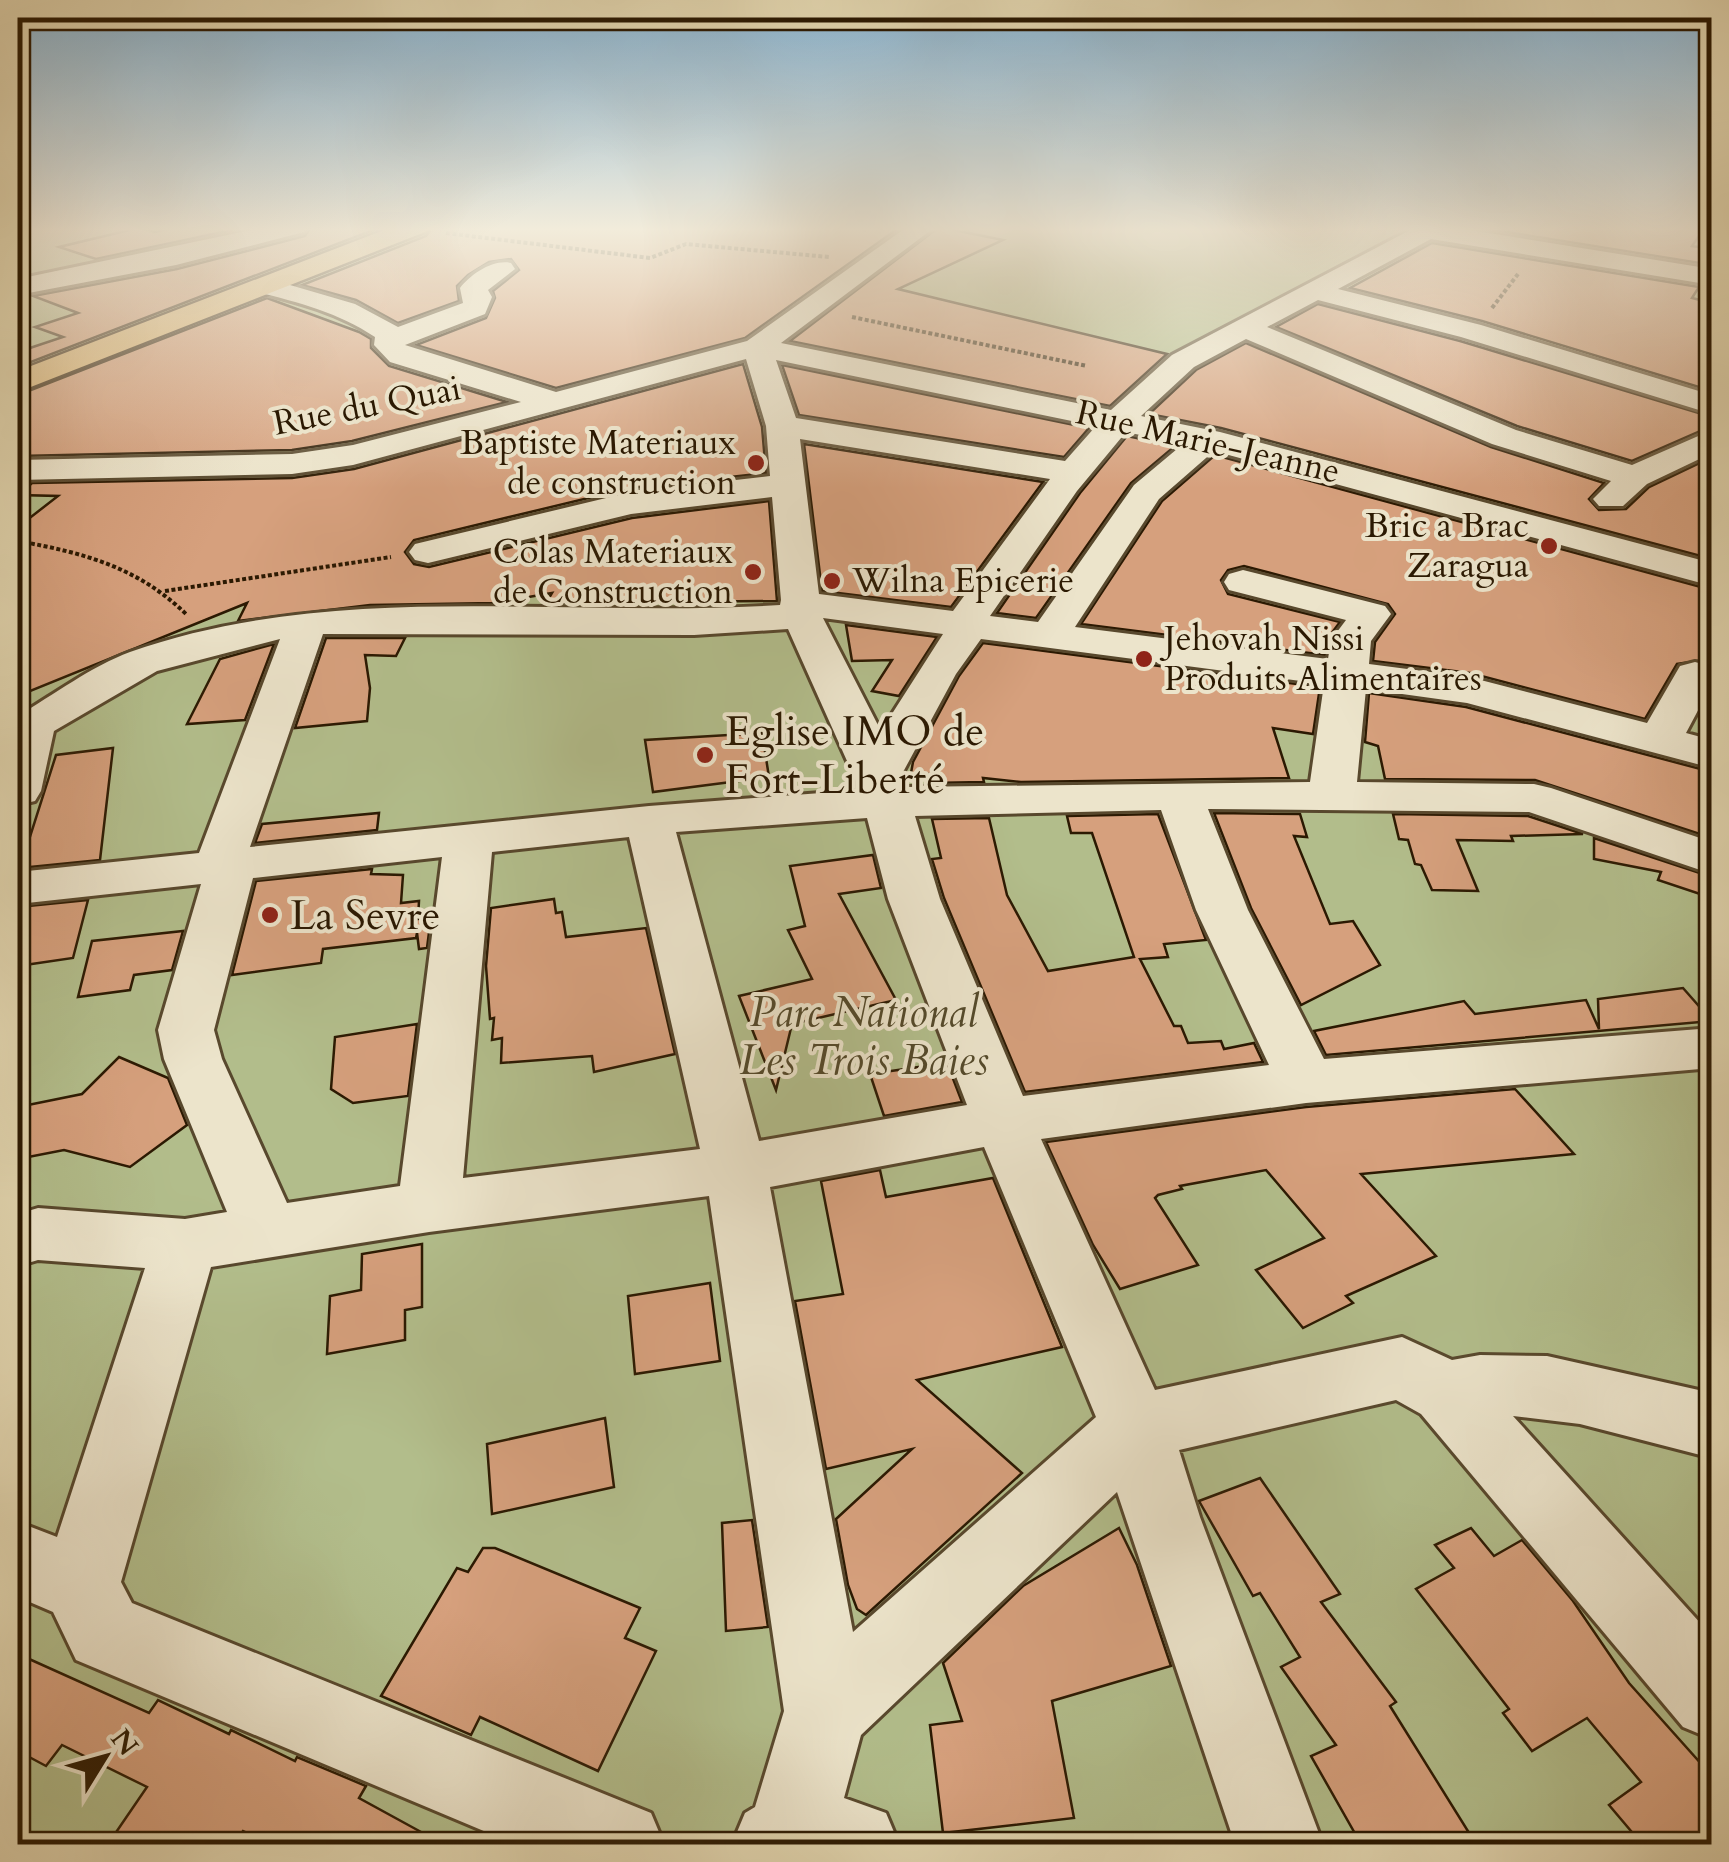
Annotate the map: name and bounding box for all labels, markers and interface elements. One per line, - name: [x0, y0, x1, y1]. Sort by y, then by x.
- street label: Rue du Quai: [269, 364, 465, 448]
- street label: Rue Marie-Jeanne: [1071, 388, 1345, 496]
- place label: Baptiste Materiaux de construction: [460, 419, 736, 507]
- marker: Baptiste Materiaux de construction: [745, 452, 767, 474]
- place label: Bric a Brac Zaragua: [1365, 502, 1529, 590]
- place label: Colas Materiaux de Construction: [493, 528, 733, 616]
- marker: Bric a Brac Zaragua: [1538, 535, 1560, 557]
- place label: Wilna Epicerie: [851, 557, 1074, 605]
- marker: Colas Materiaux de Construction: [742, 561, 764, 583]
- marker: Wilna Epicerie: [821, 570, 843, 592]
- place label: Jehovah Nissi Produits Alimentaires: [1159, 615, 1482, 703]
- marker: Jehovah Nissi Produits Alimentaires: [1133, 648, 1155, 670]
- place label: Eglise IMO de Fort-Liberté: [725, 703, 984, 808]
- marker: Eglise IMO de Fort-Liberté: [694, 744, 716, 766]
- place label: La Sevre: [290, 887, 441, 944]
- marker: La Sevre: [259, 904, 281, 926]
- park label: Parc National Les Trois Baies: [739, 984, 989, 1089]
- north arrow: [55, 1707, 155, 1807]
- text: N: [102, 1721, 147, 1764]

